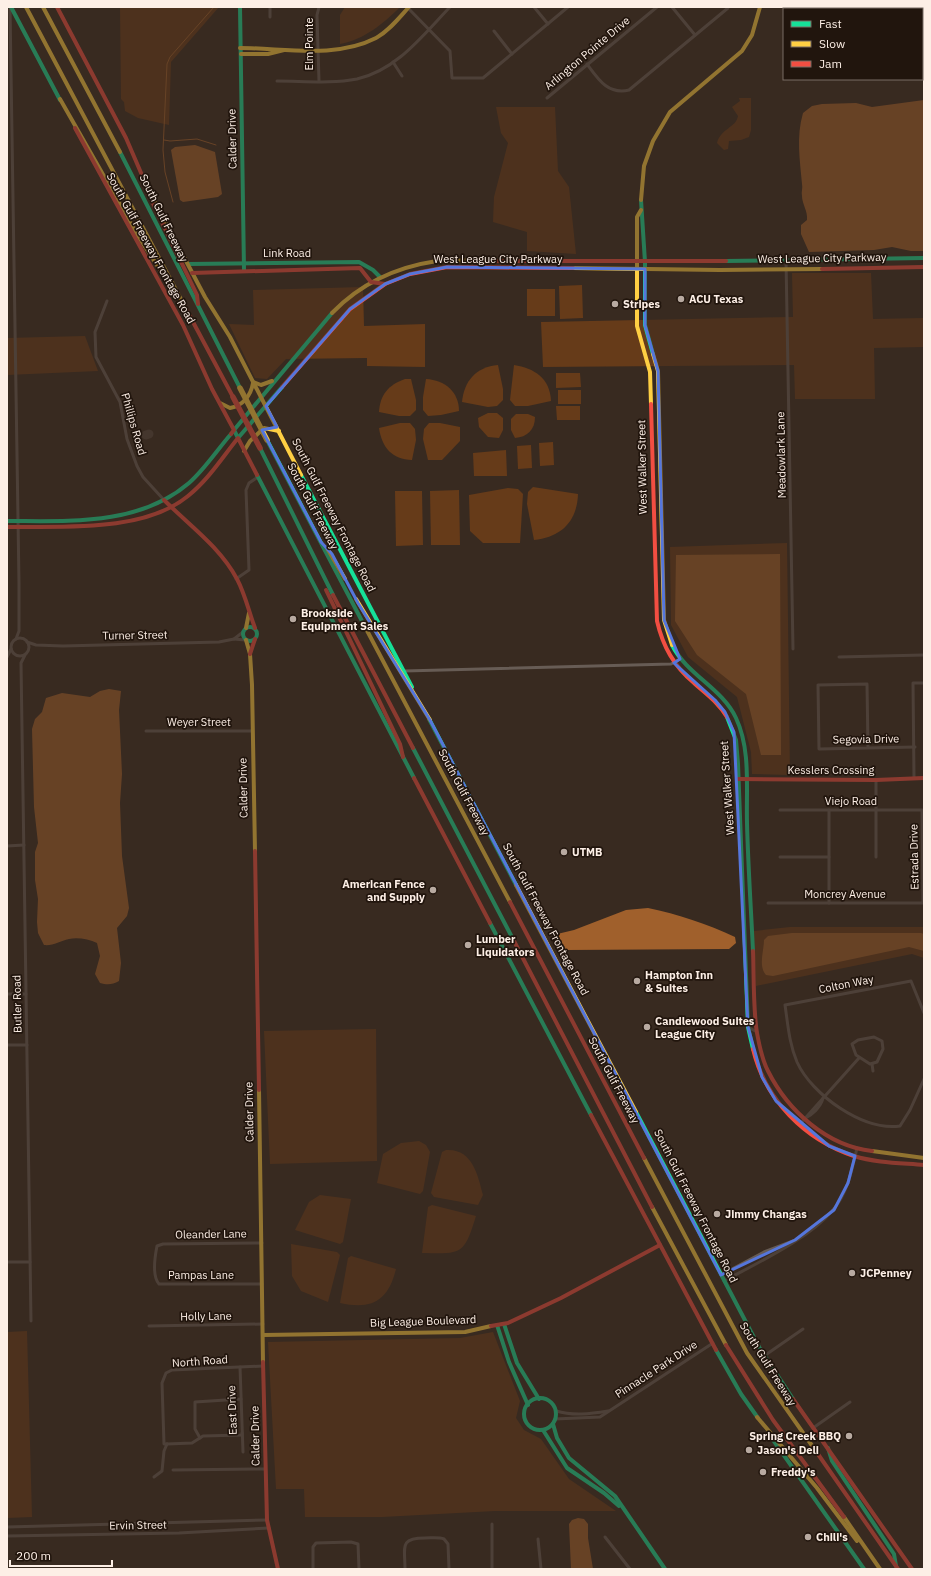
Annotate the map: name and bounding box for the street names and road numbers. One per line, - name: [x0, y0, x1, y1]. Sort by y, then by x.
- street label: Arlington Pointe Drive: [541, 13, 633, 93]
- street label: Elm Pointe: [302, 17, 316, 71]
- street label: Calder Drive: [224, 109, 240, 169]
- street label: South Gulf Freeway Frontage Road: [104, 170, 198, 326]
- street label: South Gulf Freeway: [137, 172, 192, 265]
- street label: Link Road: [263, 246, 311, 260]
- street label: West League City Parkway: [757, 250, 887, 266]
- street label: West League City Parkway: [434, 252, 563, 266]
- street label: Phillips Road: [118, 391, 150, 457]
- street label: Meadowlark Lane: [773, 412, 789, 498]
- street label: West Walker Street: [634, 420, 650, 514]
- street label: South Gulf Freeway Frontage Road: [289, 436, 379, 594]
- street label: South Gulf Freeway: [284, 460, 342, 552]
- street label: Turner Street: [102, 627, 168, 643]
- street label: Weyer Street: [167, 715, 231, 729]
- street label: Segovia Drive: [833, 731, 899, 747]
- street label: West Walker Street: [717, 740, 737, 836]
- street label: South Gulf Freeway: [435, 746, 493, 838]
- street label: Calder Drive: [235, 758, 251, 818]
- street label: Kesslers Crossing: [788, 763, 875, 777]
- street label: Viejo Road: [825, 794, 877, 808]
- street label: Estrada Drive: [906, 824, 922, 890]
- street label: South Gulf Freeway Frontage Road: [500, 840, 592, 998]
- street label: Moncrey Avenue: [804, 887, 886, 901]
- street label: Colton Way: [817, 972, 875, 996]
- street label: Butler Road: [9, 975, 25, 1033]
- street label: South Gulf Freeway: [585, 1034, 643, 1126]
- street label: Calder Drive: [241, 1082, 257, 1142]
- street label: South Gulf Freeway Frontage Road: [651, 1127, 741, 1285]
- street label: Oleander Lane: [175, 1226, 247, 1242]
- street label: Pampas Lane: [168, 1268, 234, 1282]
- street label: Holly Lane: [180, 1309, 232, 1323]
- street label: Big League Boulevard: [370, 1312, 476, 1330]
- street label: South Gulf Freeway: [737, 1320, 800, 1409]
- street label: Pinnacle Park Drive: [612, 1337, 700, 1401]
- street label: North Road: [172, 1352, 228, 1370]
- street label: East Drive: [224, 1385, 240, 1435]
- street label: Calder Drive: [247, 1406, 263, 1466]
- street label: Ervin Street: [109, 1517, 167, 1533]

